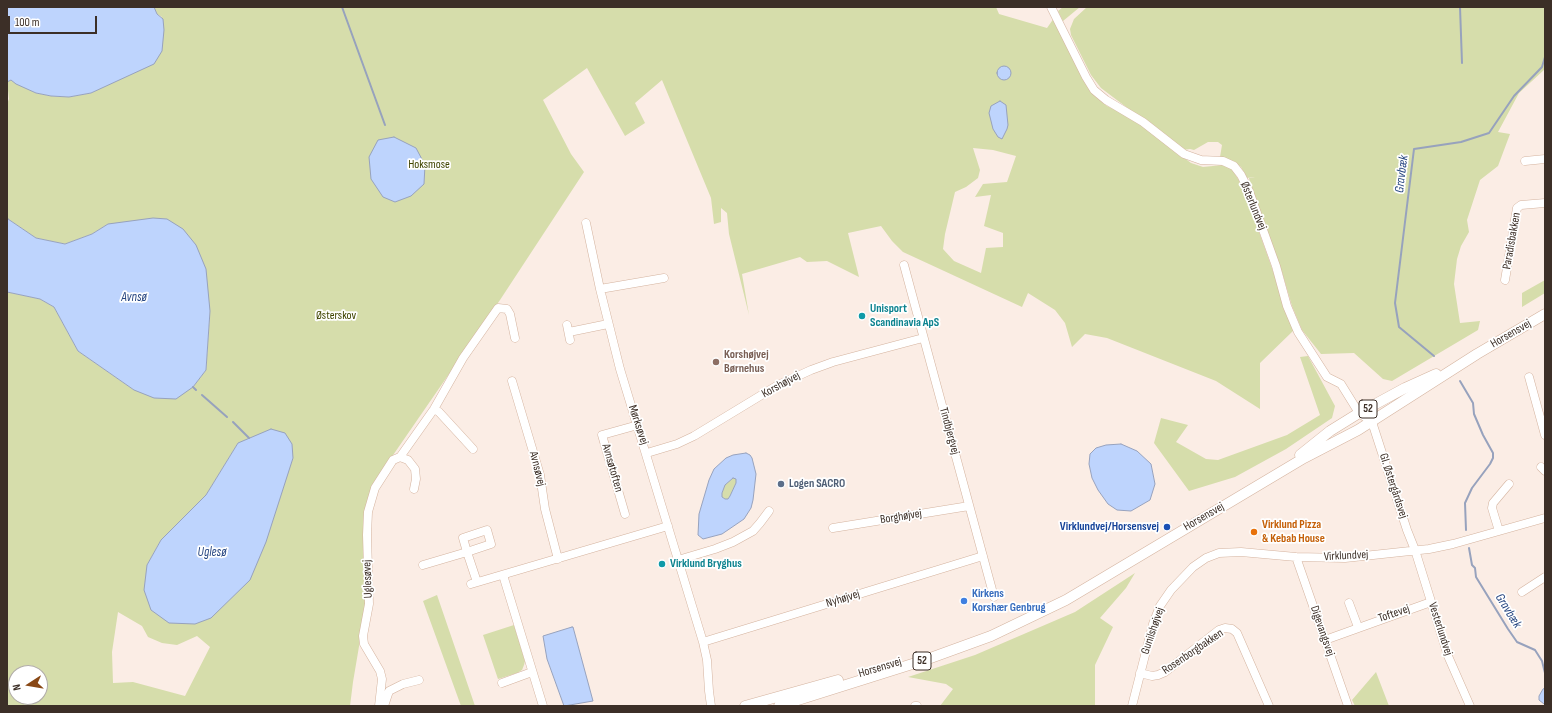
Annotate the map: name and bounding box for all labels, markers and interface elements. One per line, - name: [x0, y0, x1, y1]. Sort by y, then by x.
- scale bar: [10, 8, 99, 34]
- text: 100 m: [15, 15, 40, 30]
- water label: Gravbæk: [1392, 154, 1412, 194]
- park label: Hoksmose: [408, 158, 450, 172]
- street label: Østerlundvej: [1237, 180, 1269, 232]
- street label: Paradisbakken: [1500, 211, 1524, 271]
- water label: Avnsø: [121, 290, 147, 306]
- place label: Unisport Scandinavia ApS: [870, 302, 939, 330]
- park label: Østerskov: [316, 309, 356, 323]
- marker: Unisport Scandinavia ApS: [857, 311, 867, 321]
- street label: Horsensvej: [1488, 317, 1534, 351]
- place label: Korshøjvej Børnehus: [724, 348, 769, 376]
- marker: Korshøjvej Børnehus: [711, 357, 721, 367]
- street label: Korshøjvej: [759, 369, 803, 401]
- road number: 52: [1359, 400, 1377, 418]
- street label: Mørksøvej: [625, 403, 651, 447]
- street label: Tindbjergvej: [936, 406, 962, 456]
- street label: Avnsøtoften: [598, 442, 626, 494]
- street label: Avnsøvej: [526, 450, 548, 488]
- street label: Gl. Østergårdsvej: [1376, 452, 1410, 520]
- place label: Logen SACRO: [789, 477, 845, 491]
- marker: Logen SACRO: [776, 479, 786, 489]
- street label: Horsensvej: [1181, 500, 1227, 534]
- street label: Borghøjvej: [879, 507, 923, 527]
- place label: Virklund Pizza & Kebab House: [1262, 518, 1325, 546]
- place label: Virklundvej/Horsensvej: [1060, 520, 1159, 534]
- marker: Virklundvej/Horsensvej: [1162, 522, 1172, 532]
- marker: Virklund Pizza & Kebab House: [1249, 527, 1259, 537]
- water label: Uglesø: [198, 545, 226, 561]
- street label: Virklundvej: [1323, 548, 1369, 564]
- place label: Virklund Bryghus: [670, 557, 742, 571]
- marker: Virklund Bryghus: [657, 559, 667, 569]
- street label: Uglesøvej: [360, 560, 376, 598]
- street label: Nyhøjvej: [824, 587, 862, 611]
- place label: Kirkens Korshær Genbrug: [972, 587, 1046, 615]
- water label: Gravbæk: [1491, 591, 1525, 631]
- marker: Kirkens Korshær Genbrug: [959, 596, 969, 606]
- street label: Vesterlundvej: [1425, 601, 1455, 657]
- street label: Toftevej: [1376, 602, 1412, 626]
- street label: Digevangsvej: [1307, 604, 1337, 658]
- street label: Gunilshøjvej: [1138, 606, 1168, 656]
- street label: Rosenborgbakken: [1160, 626, 1226, 678]
- road number: 52: [913, 652, 931, 670]
- street label: Horsensvej: [857, 655, 903, 681]
- north arrow: [8, 665, 48, 705]
- text: N: [10, 683, 24, 692]

